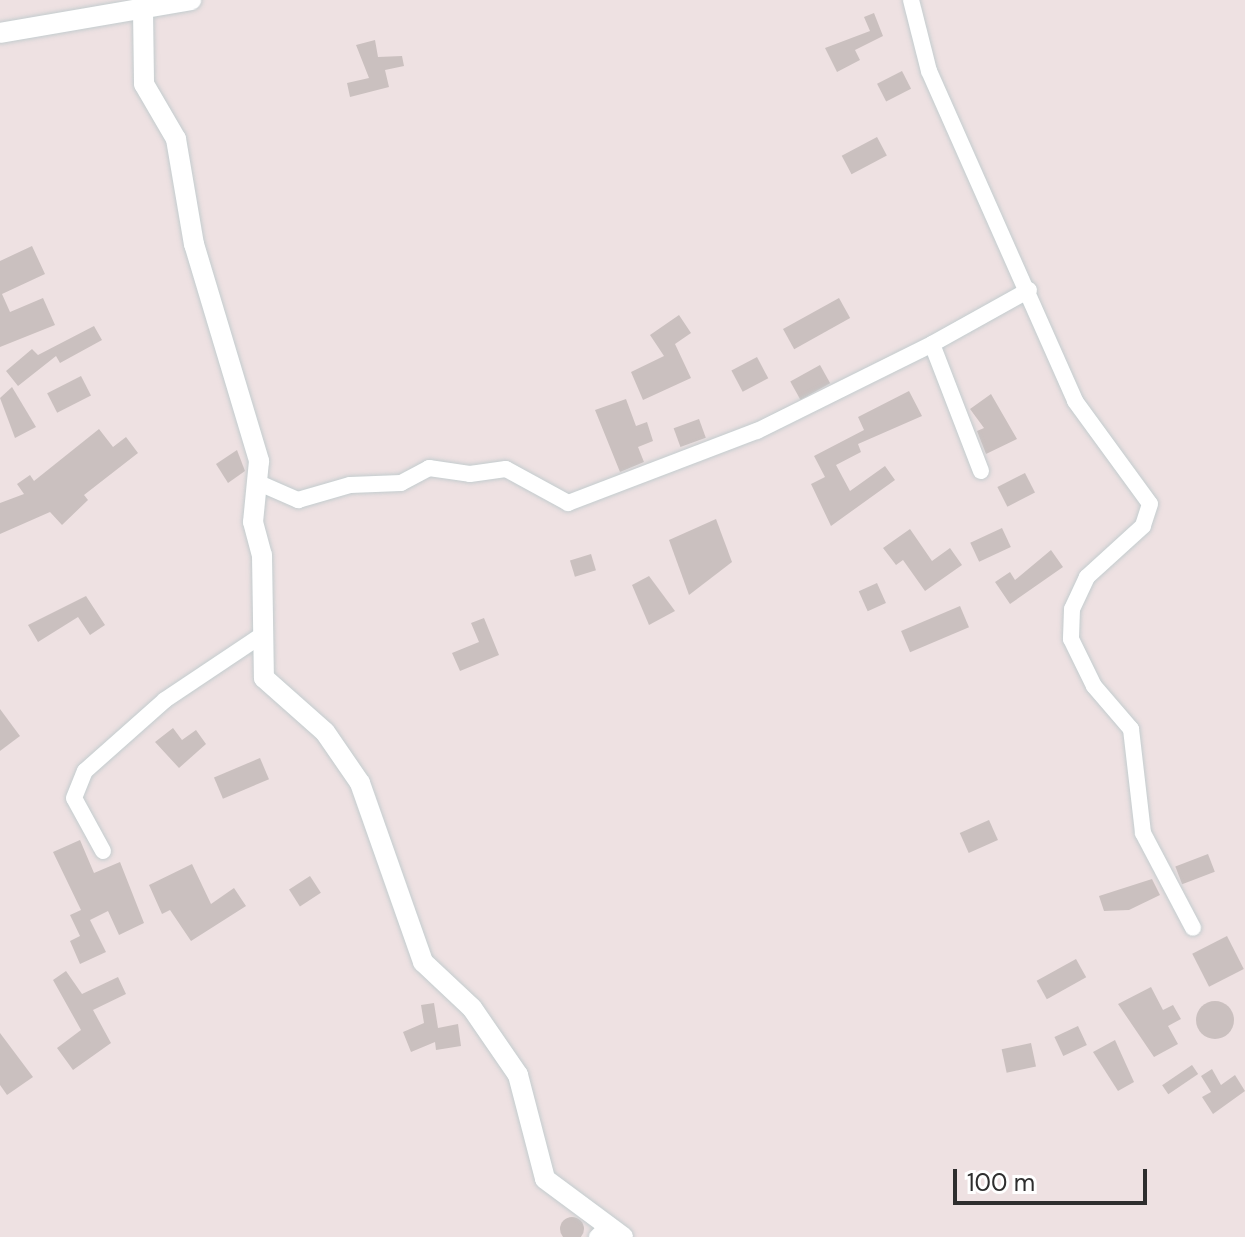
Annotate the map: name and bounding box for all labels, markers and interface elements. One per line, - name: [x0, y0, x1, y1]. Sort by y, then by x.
- scale bar: [957, 1153, 1151, 1203]
- text: 100 m: [967, 1167, 1035, 1198]

